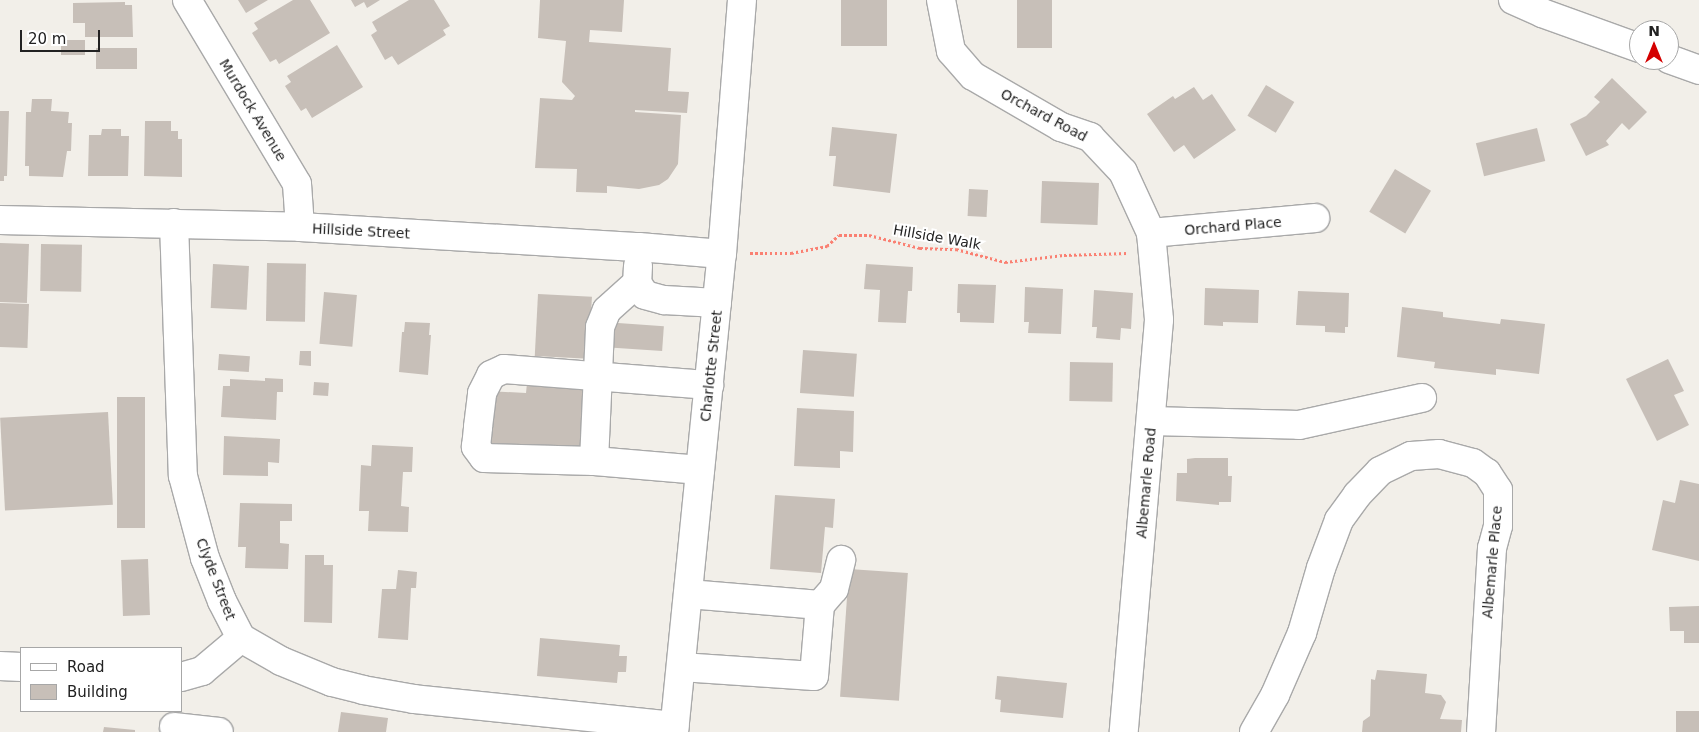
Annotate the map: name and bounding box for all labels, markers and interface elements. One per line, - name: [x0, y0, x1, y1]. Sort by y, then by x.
- scale bar: [22, 20, 102, 52]
- north arrow: [1629, 20, 1679, 70]
- text: N: [1648, 23, 1660, 39]
- text: 20 m: [28, 30, 66, 48]
- street label: Murdock Avenue: [216, 56, 290, 164]
- street label: Orchard Road: [998, 85, 1090, 145]
- street label: Orchard Place: [1184, 213, 1282, 239]
- street label: Hillside Street: [312, 220, 410, 242]
- street label: Hillside Walk: [892, 221, 982, 253]
- street label: Charlotte Street: [697, 309, 725, 423]
- street label: Albemarle Road: [1133, 427, 1159, 539]
- street label: Albemarle Place: [1479, 505, 1505, 619]
- street label: Clyde Street: [193, 536, 239, 622]
- legend: [20, 647, 182, 712]
- text: Road: [67, 658, 105, 676]
- text: Building: [67, 683, 128, 701]

